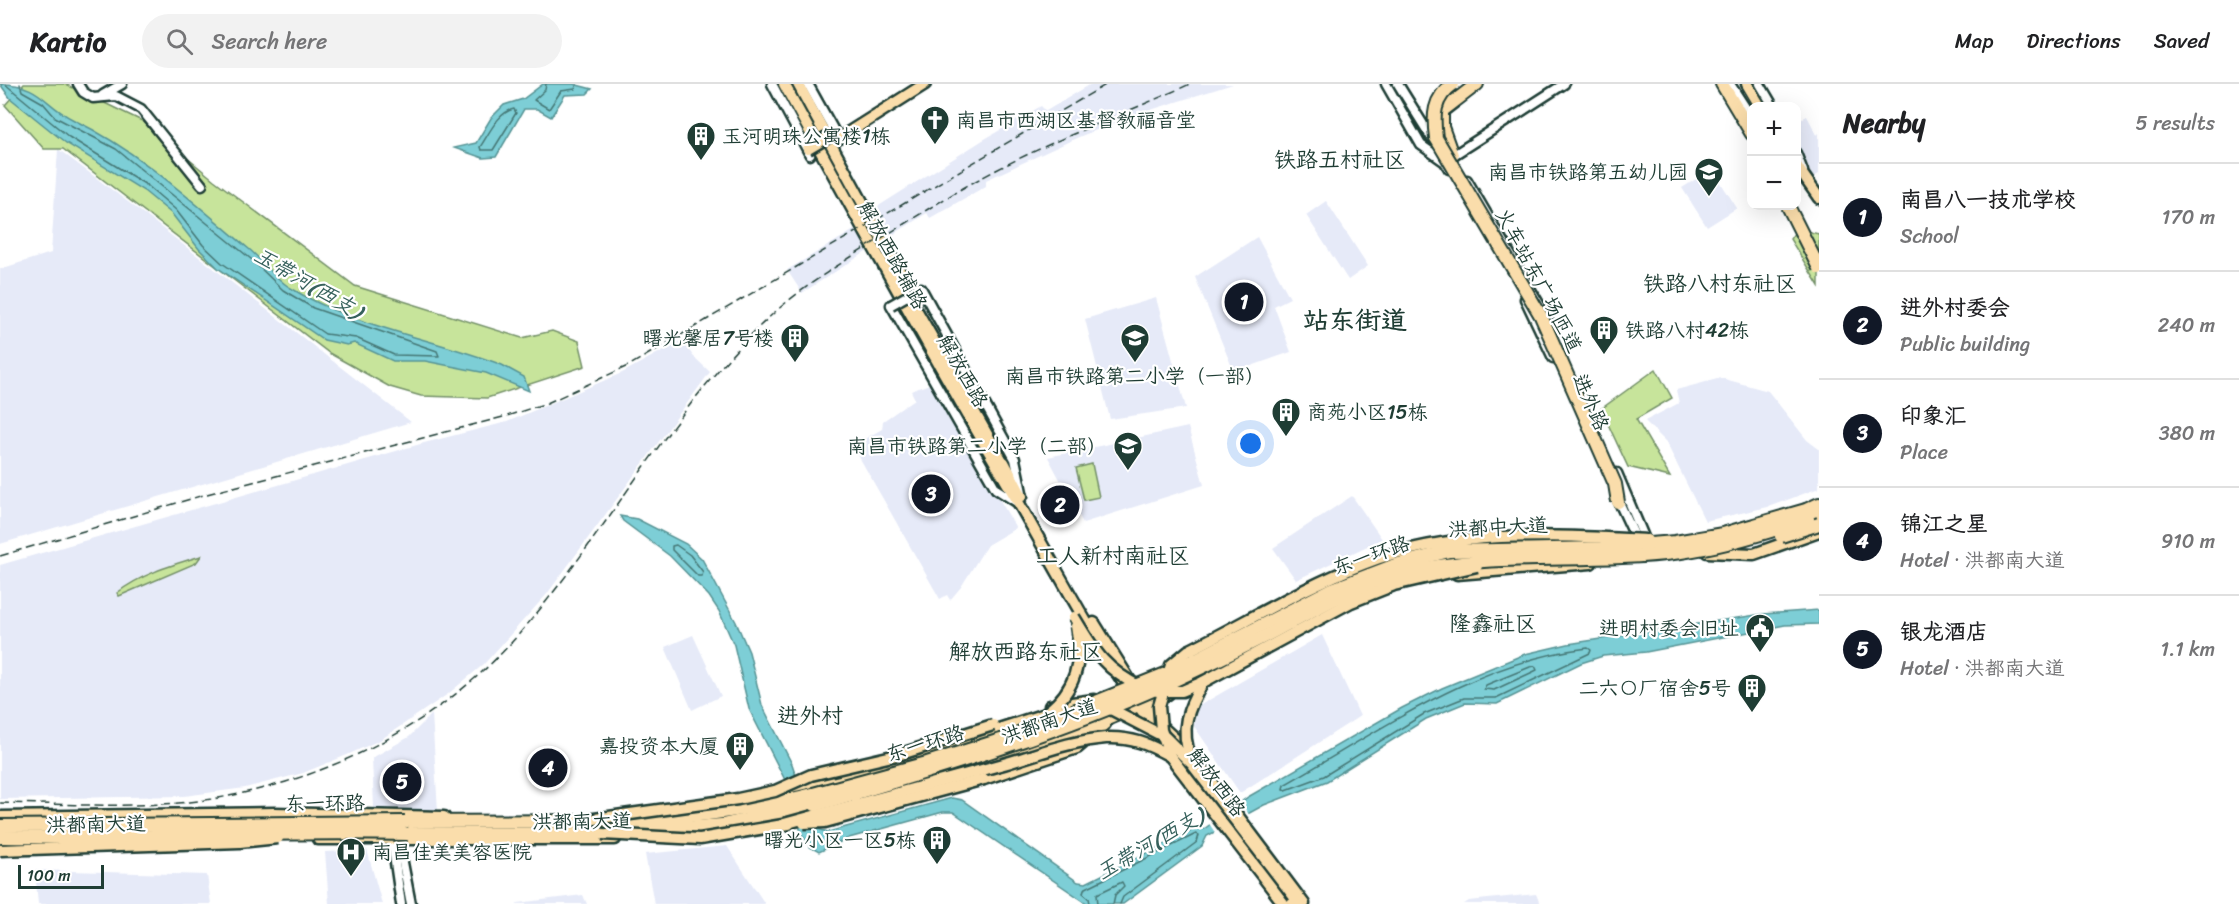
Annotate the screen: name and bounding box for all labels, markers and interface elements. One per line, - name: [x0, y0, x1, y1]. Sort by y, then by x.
- search box: [142, 14, 562, 68]
- text: Kartio: [30, 17, 106, 66]
- text: Search here: [211, 22, 327, 61]
- text: Map: [1955, 22, 1993, 60]
- text: Directions: [2026, 22, 2121, 60]
- text: Saved: [2154, 22, 2209, 60]
- icon: search: [163, 25, 196, 58]
- text: Nearby: [1843, 100, 1925, 146]
- map controls: [1747, 102, 1801, 210]
- button: +: [1747, 102, 1801, 156]
- place label: 南昌市西湖区基督教福音堂: [956, 103, 1196, 138]
- church icon: 南昌市西湖区基督教福音堂: [919, 104, 951, 146]
- text: 5 results: [2136, 106, 2215, 141]
- place label: 玉河明珠公寓楼1栋: [722, 119, 891, 154]
- building icon: 玉河明珠公寓楼1栋: [685, 120, 717, 162]
- district label: 铁路五村社区: [1274, 140, 1406, 179]
- place label: 南昌市铁路第五幼儿园: [1488, 155, 1688, 190]
- school or university icon: 南昌市铁路第五幼儿园: [1693, 156, 1725, 198]
- button: −: [1747, 156, 1801, 210]
- text: 南昌八一技术学校: [1900, 180, 2076, 219]
- street label: 解放西路辅路: [848, 194, 937, 317]
- text: 1: [1858, 200, 1867, 235]
- text: 170 m: [2162, 200, 2215, 235]
- street label: 火车站东广场匝道: [1486, 201, 1592, 359]
- text: School: [1900, 219, 1959, 254]
- water label: 玉带河(西支): [247, 237, 372, 331]
- district label: 铁路八村东社区: [1643, 264, 1797, 303]
- pin: 1: [1224, 280, 1264, 324]
- text: 进外村委会: [1900, 288, 2010, 327]
- district label: 站东街道: [1303, 297, 1407, 343]
- text: 2: [1857, 308, 1868, 343]
- text: 240 m: [2158, 308, 2215, 343]
- place label: 铁路八村42栋: [1625, 313, 1749, 348]
- building icon: 铁路八村42栋: [1588, 314, 1620, 356]
- place label: 曙光馨居7号楼: [643, 321, 774, 356]
- building icon: 曙光馨居7号楼: [779, 322, 811, 364]
- school or university icon: 南昌市铁路第二小学（一部）: [1119, 322, 1151, 364]
- text: Public building: [1900, 327, 2030, 362]
- street label: 解放西路: [927, 328, 998, 416]
- place label: 南昌市铁路第二小学（一部）: [1005, 359, 1265, 394]
- street label: 进外路: [1562, 368, 1619, 438]
- place label: 商苑小区15栋: [1307, 395, 1428, 430]
- building icon: 商苑小区15栋: [1270, 396, 1302, 438]
- text: 印象汇: [1900, 396, 1966, 435]
- text: 3: [1857, 416, 1868, 451]
- text: 380 m: [2159, 416, 2215, 451]
- place label: 南昌市铁路第二小学（二部）: [847, 429, 1107, 464]
- your location: [1236, 429, 1265, 458]
- school or university icon: 南昌市铁路第二小学（二部）: [1112, 430, 1144, 472]
- text: Place: [1900, 435, 1948, 470]
- pin: 3: [912, 472, 950, 516]
- pin: 2: [1040, 482, 1080, 528]
- text: 锦江之星: [1900, 504, 1988, 543]
- street label: 洪都中大道: [1447, 507, 1549, 548]
- text: 4: [1856, 524, 1869, 559]
- text: 910 m: [2161, 524, 2215, 559]
- street label: 东一环路: [1328, 526, 1416, 585]
- district label: 工人新村南社区: [1036, 536, 1190, 575]
- text: Hotel · 洪都南大道: [1900, 543, 2065, 578]
- district label: 隆鑫社区: [1449, 604, 1537, 643]
- place label: 进明村委会旧址: [1599, 611, 1739, 646]
- public building icon: 进明村委会旧址: [1744, 612, 1776, 654]
- text: 银龙酒店: [1900, 612, 1988, 651]
- district label: 解放西路东社区: [949, 632, 1103, 671]
- text: 5: [1856, 632, 1869, 667]
- text: 1.1 km: [2161, 632, 2215, 667]
- text: Hotel · 洪都南大道: [1900, 651, 2065, 686]
- place label: 二六〇厂宿舍5号: [1579, 671, 1731, 706]
- building icon: 二六〇厂宿舍5号: [1736, 672, 1768, 714]
- street label: 洪都南大道: [996, 689, 1102, 754]
- district label: 进外村: [777, 696, 843, 735]
- street label: 东一环路: [882, 715, 969, 772]
- place label: 嘉投资本大厦: [599, 729, 719, 764]
- building icon: 嘉投资本大厦: [724, 730, 756, 772]
- street label: 解放西路: [1179, 740, 1255, 826]
- pin: 4: [528, 746, 568, 790]
- pin: 5: [382, 760, 422, 804]
- street label: 东一环路: [285, 785, 366, 822]
- water label: 玉带河(西支): [1089, 796, 1214, 890]
- street label: 洪都南大道: [532, 803, 632, 840]
- street label: 洪都南大道: [46, 806, 146, 843]
- place label: 曙光小区一区5栋: [764, 823, 916, 858]
- building icon: 曙光小区一区5栋: [921, 824, 953, 866]
- place label: 南昌佳美美容医院: [372, 835, 532, 870]
- hospital icon: 南昌佳美美容医院: [335, 836, 367, 878]
- text: 100 m: [27, 861, 71, 890]
- scale bar: [18, 862, 104, 890]

